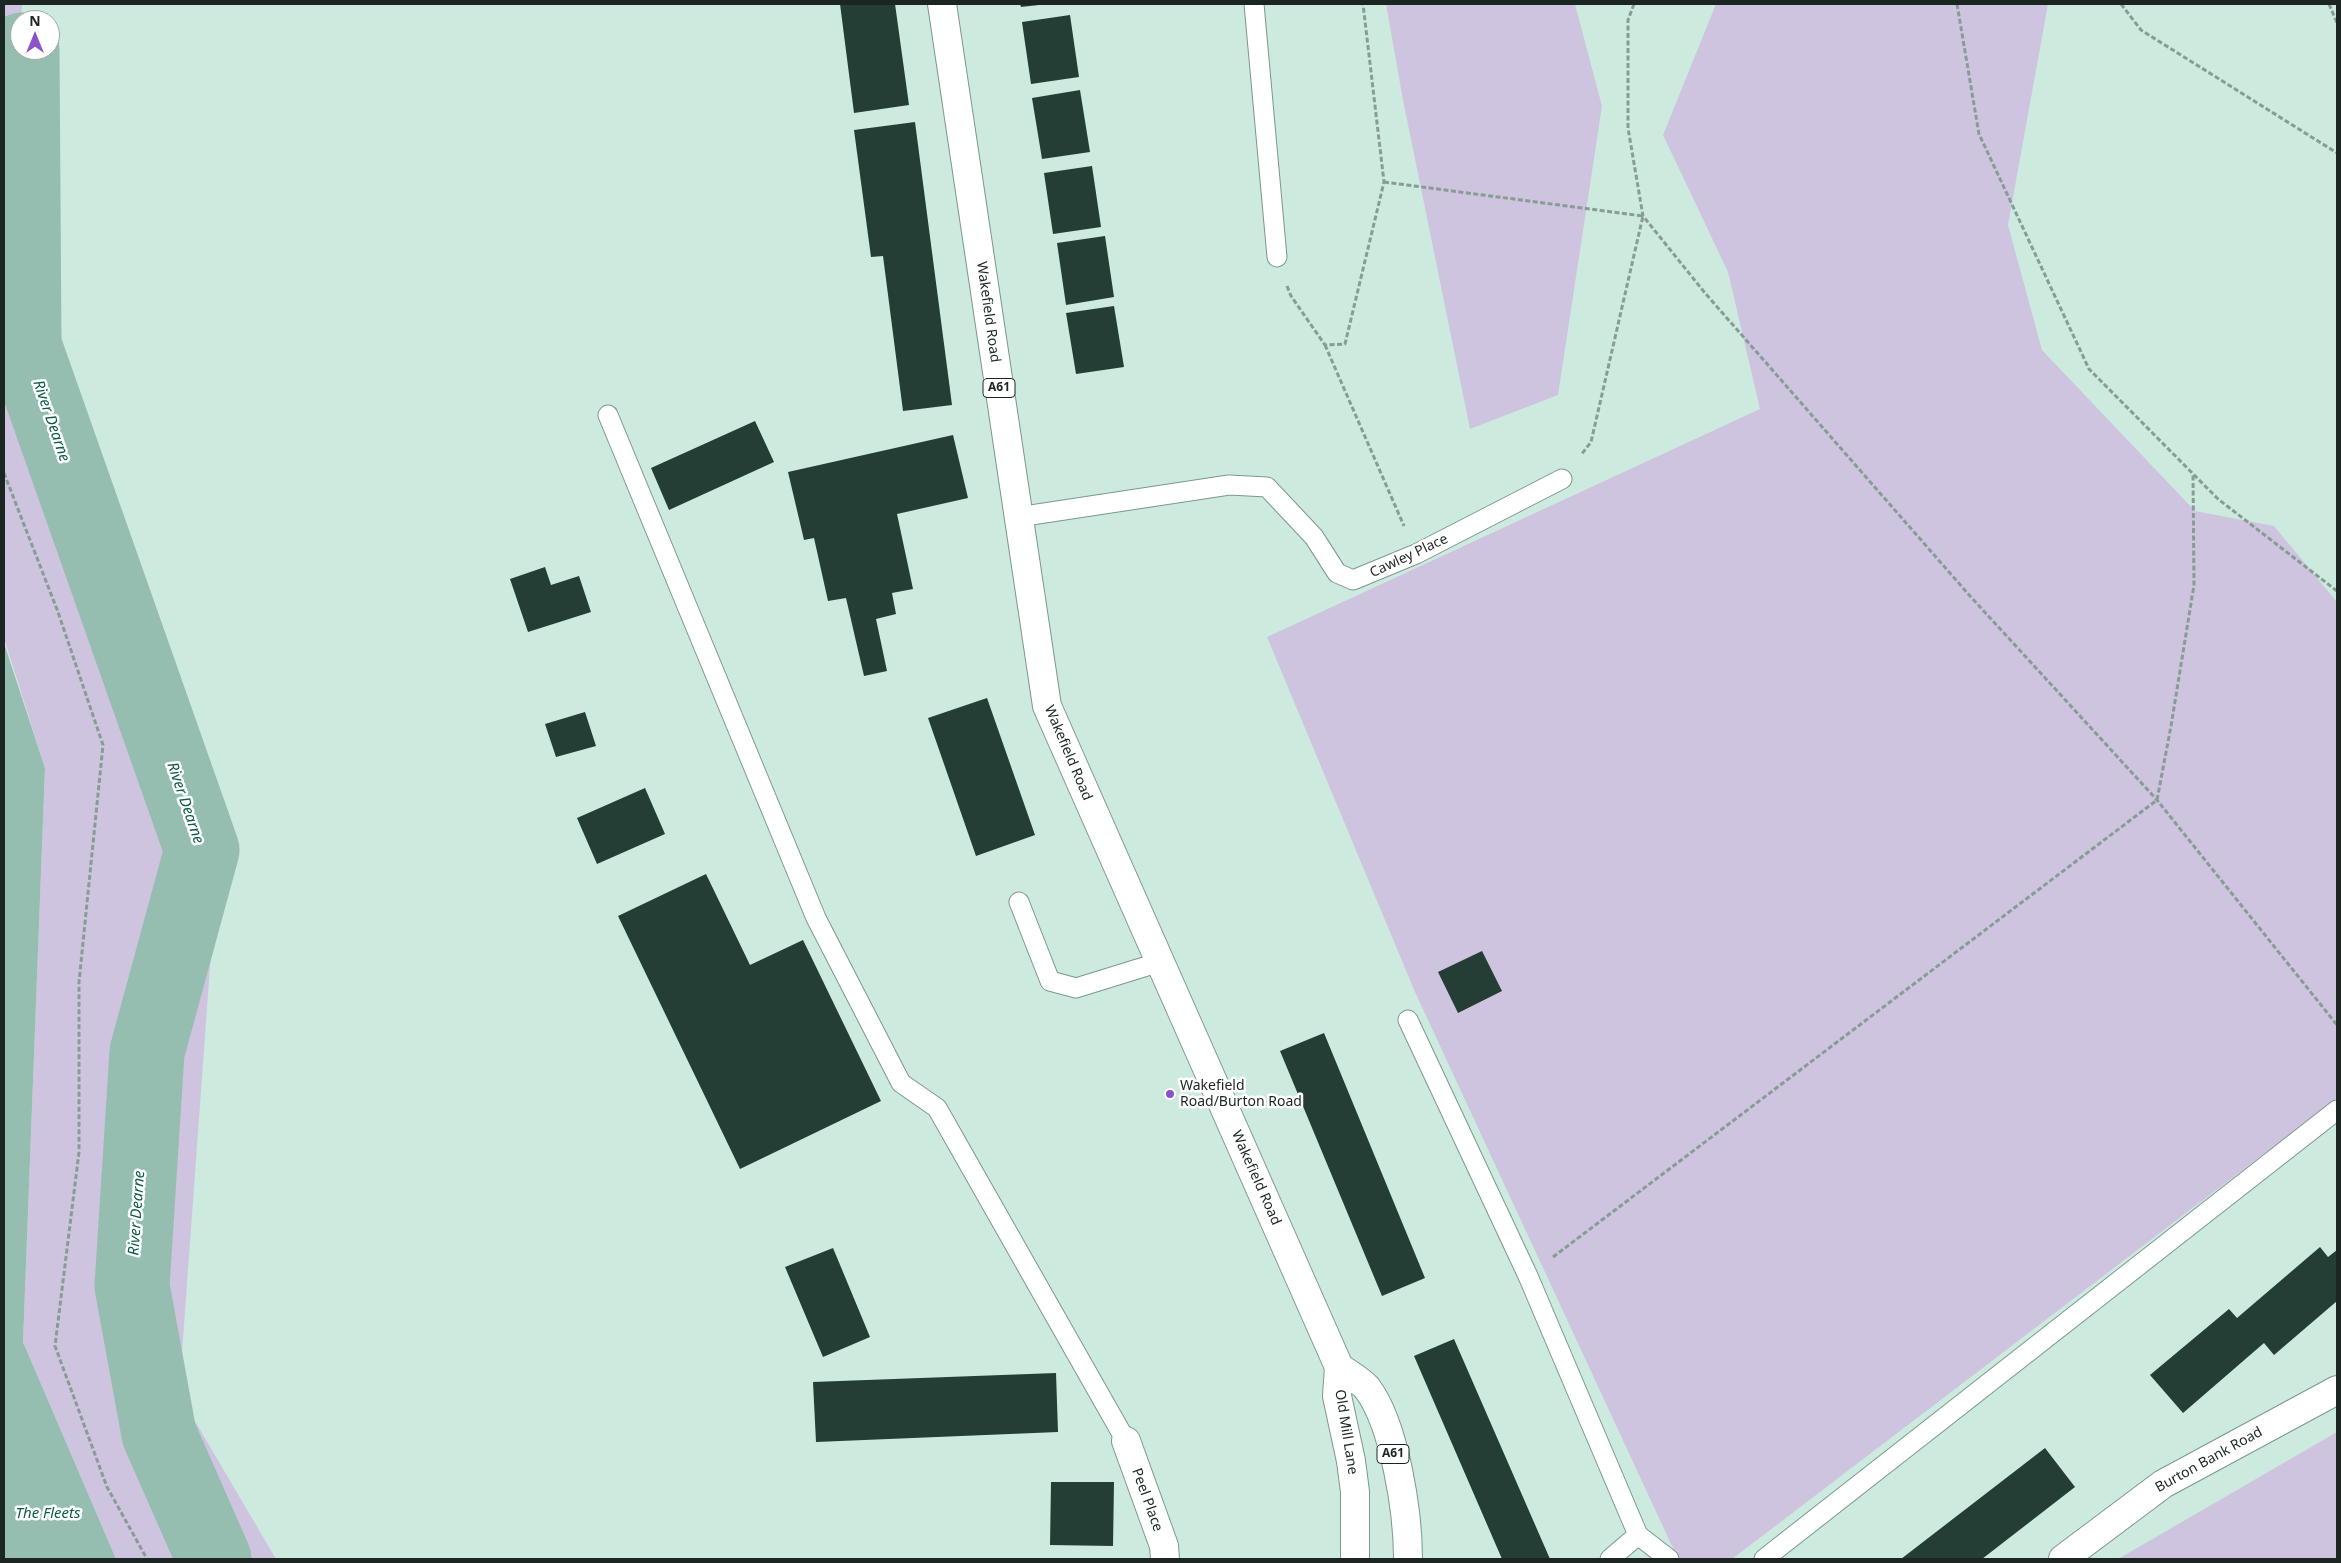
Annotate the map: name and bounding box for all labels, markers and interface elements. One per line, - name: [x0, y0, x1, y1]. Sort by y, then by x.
- north arrow: [10, 10, 60, 60]
- text: N: [29, 11, 41, 30]
- street label: Wakefield Road: [973, 260, 1003, 364]
- water label: River Dearne: [29, 378, 73, 464]
- road number: A61: [983, 378, 1015, 398]
- street label: Cawley Place: [1367, 531, 1451, 581]
- street label: Wakefield Road: [1040, 703, 1096, 803]
- water label: River Dearne: [163, 760, 207, 846]
- place label: Wakefield Road/Burton Road: [1180, 1078, 1302, 1110]
- marker: Wakefield Road/Burton Road: [1164, 1088, 1176, 1100]
- street label: Wakefield Road: [1228, 1128, 1284, 1228]
- water label: River Dearne: [125, 1170, 149, 1256]
- street label: Old Mill Lane: [1331, 1388, 1361, 1476]
- street label: Burton Bank Road: [2153, 1424, 2265, 1496]
- road number: A61: [1377, 1445, 1409, 1464]
- street label: Peel Place: [1128, 1466, 1166, 1534]
- water label: The Fleets: [15, 1505, 81, 1523]

